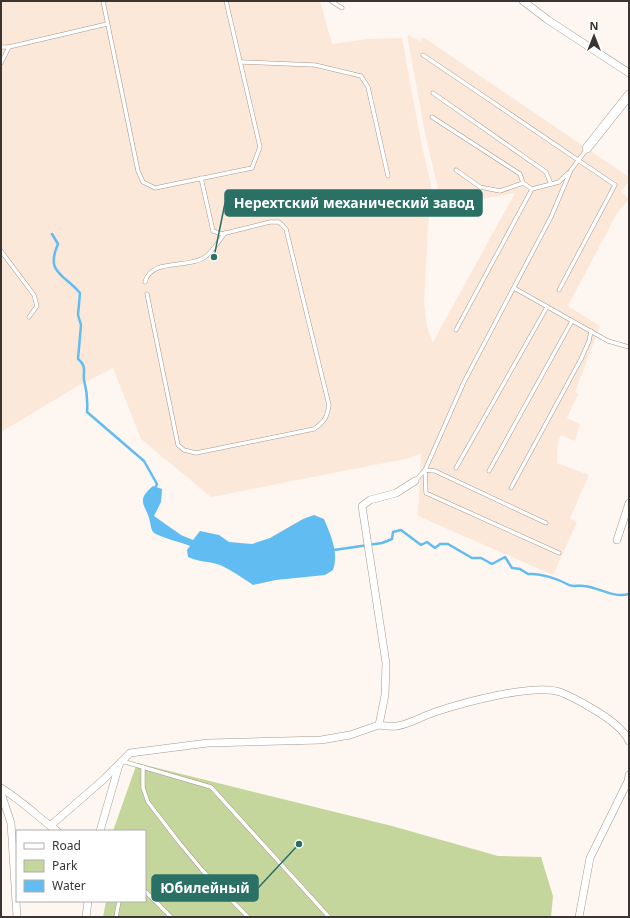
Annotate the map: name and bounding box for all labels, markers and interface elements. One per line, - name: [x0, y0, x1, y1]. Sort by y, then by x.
- north arrow: [574, 16, 614, 56]
- text: N: [590, 18, 598, 33]
- callout: Нерехтский механический завод: [225, 190, 482, 216]
- text: Нерехтский механический завод: [234, 193, 474, 212]
- legend: [16, 830, 146, 902]
- text: Road: [52, 837, 81, 854]
- text: Park: [52, 857, 78, 874]
- callout: Юбилейный: [152, 875, 258, 901]
- text: Water: [52, 877, 86, 894]
- text: Юбилейный: [160, 878, 250, 897]

